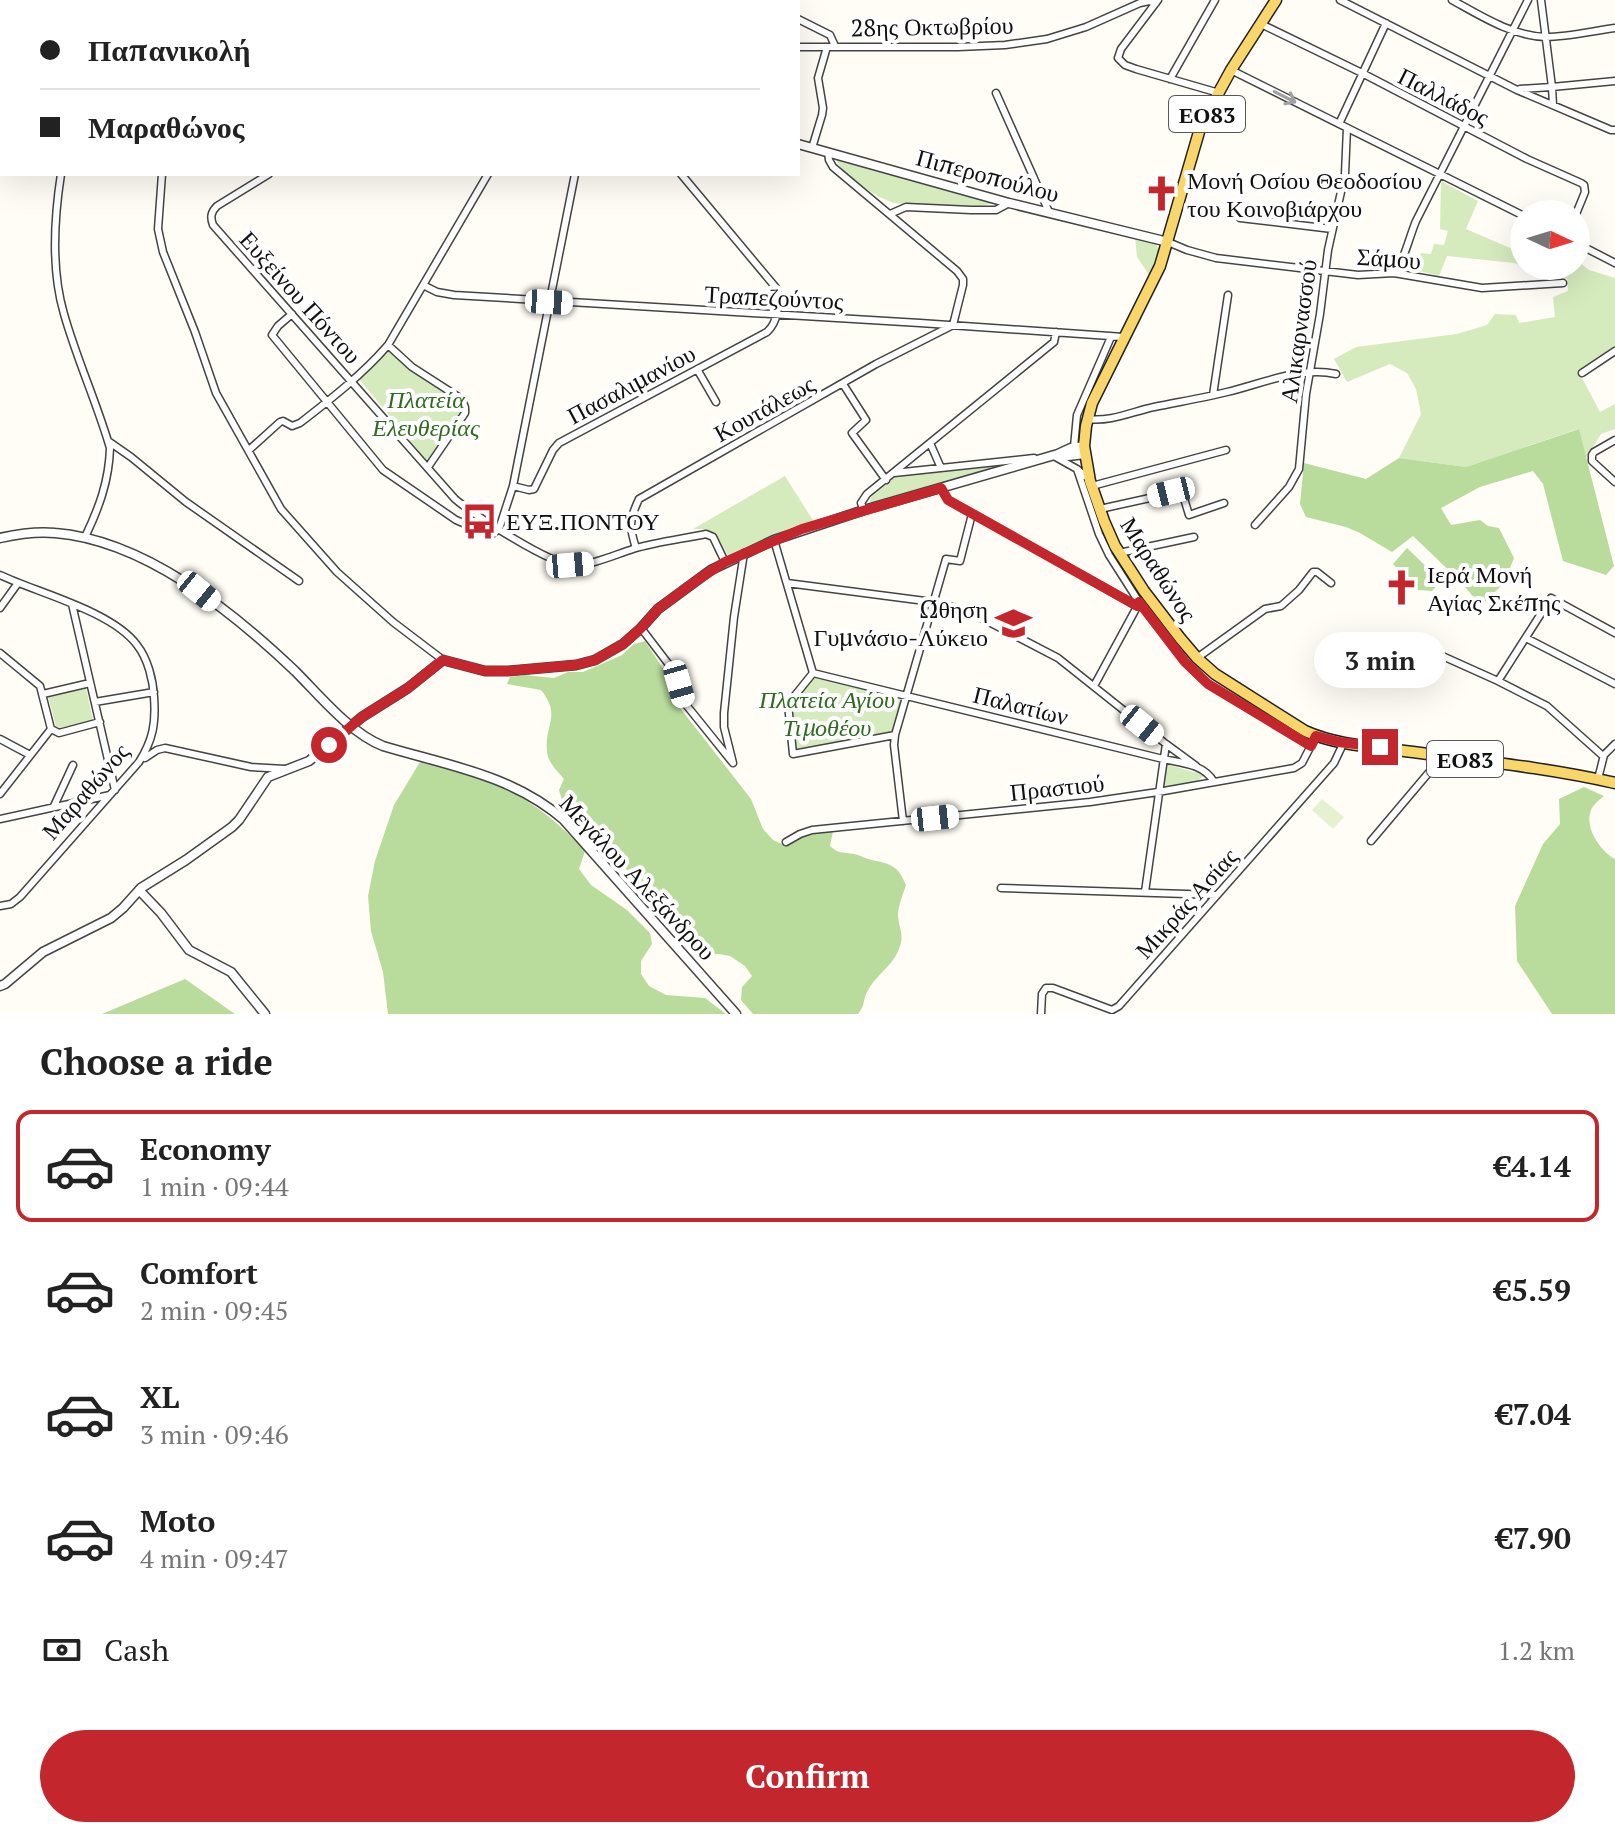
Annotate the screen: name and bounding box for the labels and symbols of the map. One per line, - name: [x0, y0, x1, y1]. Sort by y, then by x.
- street label: 28ης Οκτωβρίου: [850, 9, 1014, 43]
- street label: Παλλάδος: [1393, 59, 1496, 133]
- one-way arrow: [1272, 90, 1296, 105]
- road number: ΕΟ83: [1169, 96, 1245, 132]
- street label: Πιπεροπούλου: [913, 141, 1063, 209]
- place label: Μονή Οσίου Θεοδοσίου του Κοινοβιάρχου: [1187, 164, 1422, 224]
- church icon: Μονή Οσίου Θεοδοσίου του Κοινοβιάρχου: [1142, 175, 1180, 213]
- north arrow: [1510, 200, 1590, 280]
- street label: Ευξείνου Πόντου: [233, 224, 369, 370]
- street label: Σάμου: [1356, 240, 1422, 276]
- street label: Αλικαρνασσού: [1272, 257, 1324, 405]
- street label: Τραπεζούντος: [704, 277, 845, 317]
- car: [524, 289, 574, 315]
- street label: Πασαλιμανίου: [561, 337, 701, 431]
- street label: Κουτάλεως: [708, 367, 820, 449]
- park label: Πλατεία Ελευθερίας: [371, 383, 480, 443]
- car: [1145, 475, 1197, 509]
- bus stop icon: ΕΥΞ.ΠΟΝΤΟΥ: [461, 502, 499, 540]
- place label: ΕΥΞ.ΠΟΝΤΟΥ: [506, 505, 660, 537]
- street label: Μαραθώνος: [1113, 511, 1205, 628]
- car: [545, 551, 595, 579]
- place label: Ιερά Μονή Αγίας Σκέπης: [1427, 558, 1561, 618]
- car: [173, 567, 225, 615]
- church icon: Ιερά Μονή Αγίας Σκέπης: [1382, 569, 1420, 607]
- place label: Ώθηση Γυμνάσιο-Λύκειο: [814, 593, 988, 653]
- school or university icon: Ώθηση Γυμνάσιο-Λύκειο: [995, 604, 1033, 642]
- callout: 3 min: [1314, 631, 1446, 687]
- car: [661, 658, 697, 710]
- street label: Παλατίων: [970, 678, 1072, 732]
- park label: Πλατεία Αγίου Τιμοθέου: [758, 683, 895, 743]
- car: [1116, 701, 1168, 749]
- route start: [311, 727, 347, 763]
- route end: [1362, 729, 1398, 765]
- street label: Μαραθώνος: [34, 736, 136, 846]
- road number: ΕΟ83: [1427, 741, 1503, 777]
- street label: Πραστιού: [1008, 766, 1106, 808]
- street label: Μεγάλου Αλεξάνδρου: [553, 787, 723, 967]
- car: [910, 804, 960, 832]
- street label: Μικράς Ασίας: [1128, 840, 1245, 965]

